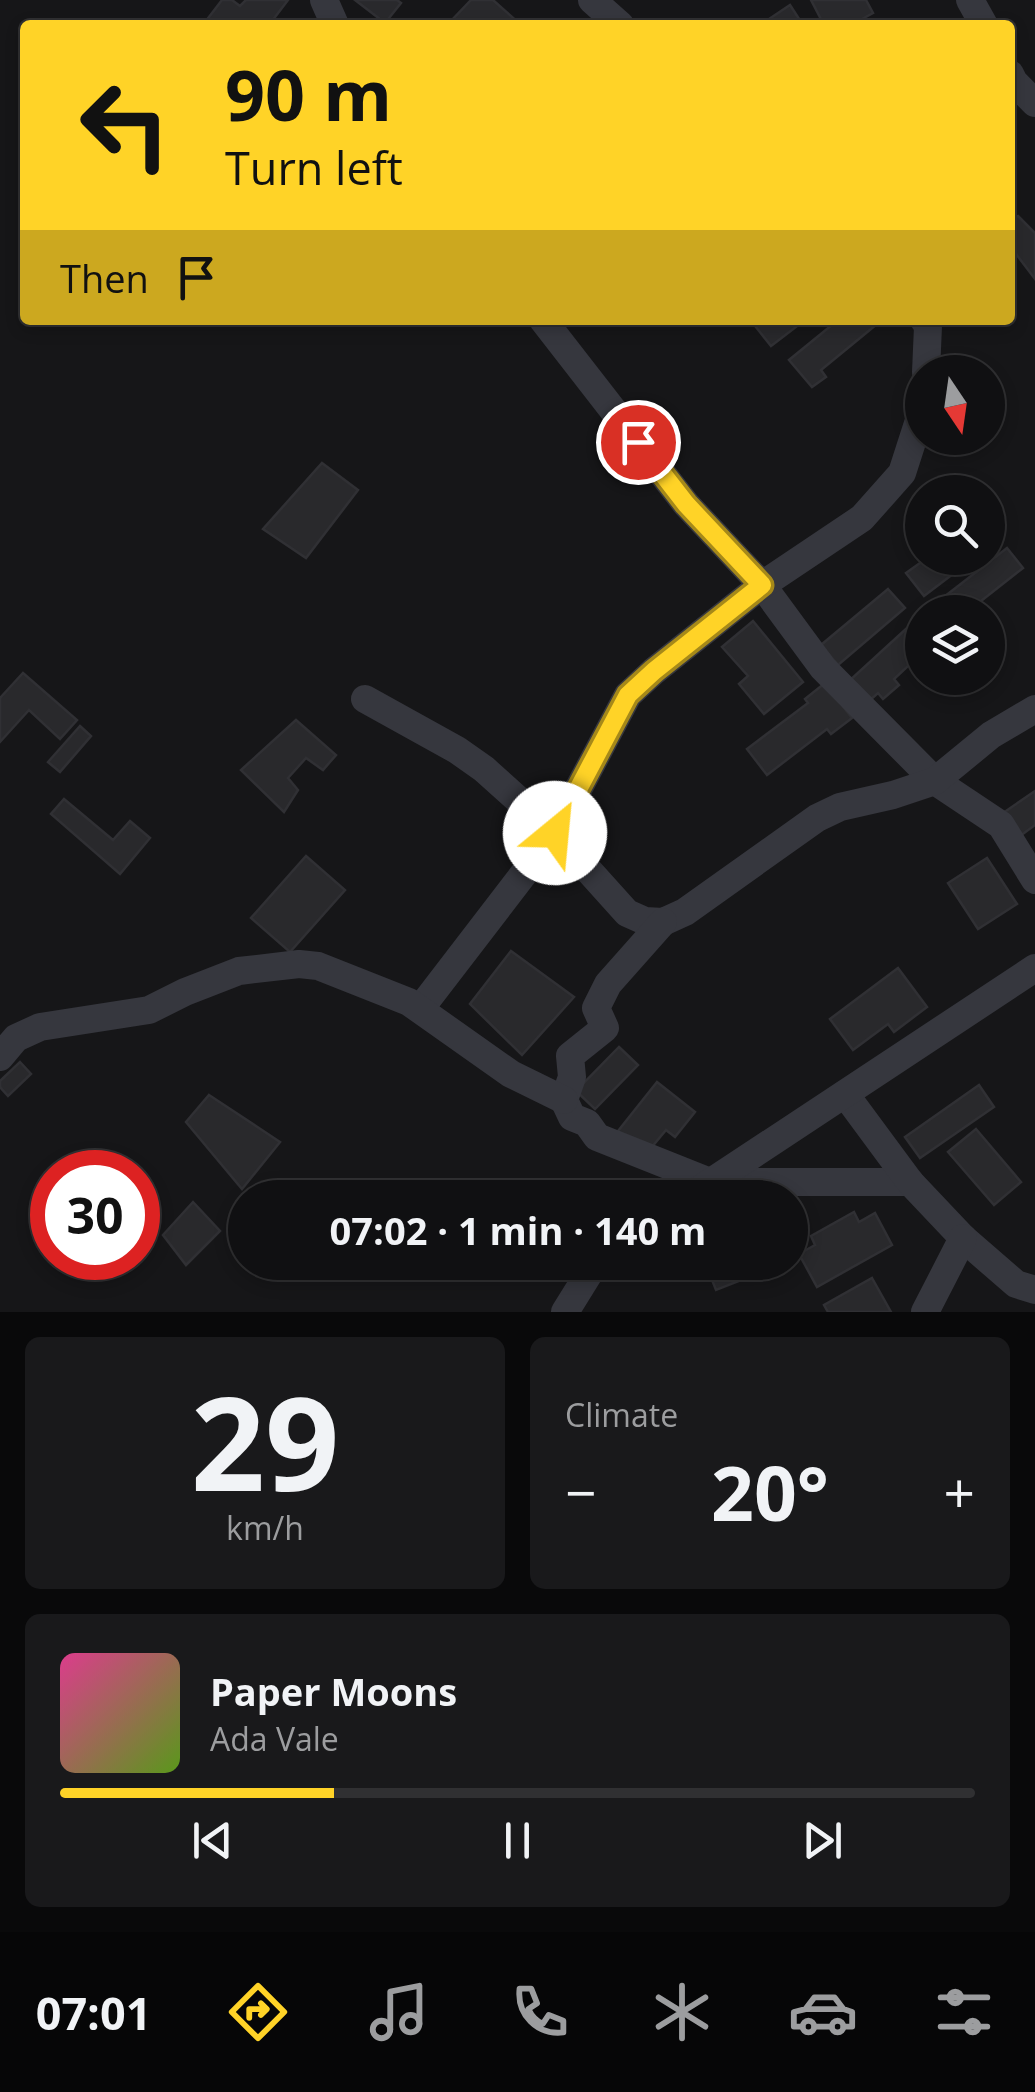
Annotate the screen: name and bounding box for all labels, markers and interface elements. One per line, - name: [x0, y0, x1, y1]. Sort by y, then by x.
- text: 90 m: [225, 46, 392, 142]
- icon: left: [60, 60, 190, 190]
- text: Turn left: [225, 137, 403, 198]
- icon: arrive: [169, 250, 224, 305]
- text: Then: [60, 252, 149, 304]
- north arrow: [905, 355, 1005, 455]
- map controls: [905, 355, 1005, 695]
- pin: [596, 400, 681, 485]
- icon: arrive: [611, 415, 666, 470]
- button: search: [905, 475, 1005, 575]
- button: layers: [905, 595, 1005, 695]
- position arrow: [503, 781, 607, 885]
- speed limit sign: 30: [30, 1150, 160, 1280]
- text: 07:02 · 1 min · 140 m: [330, 1204, 706, 1256]
- text: 29: [191, 1352, 339, 1529]
- text: Climate: [565, 1393, 678, 1436]
- text: 20°: [711, 1441, 829, 1543]
- text: −: [565, 1454, 596, 1529]
- text: +: [944, 1454, 975, 1529]
- text: km/h: [226, 1506, 304, 1549]
- text: Paper Moons: [210, 1665, 457, 1717]
- text: Ada Vale: [210, 1717, 339, 1760]
- icon: previous: [185, 1813, 240, 1868]
- icon: pause: [490, 1813, 545, 1868]
- icon: next: [795, 1813, 850, 1868]
- icon: directions: [223, 1977, 293, 2047]
- icon: music: [364, 1977, 434, 2047]
- icon: phone: [505, 1977, 575, 2047]
- icon: climate: [647, 1977, 717, 2047]
- icon: car: [788, 1977, 858, 2047]
- icon: filters: [929, 1977, 999, 2047]
- text: 07:01: [36, 1982, 151, 2043]

